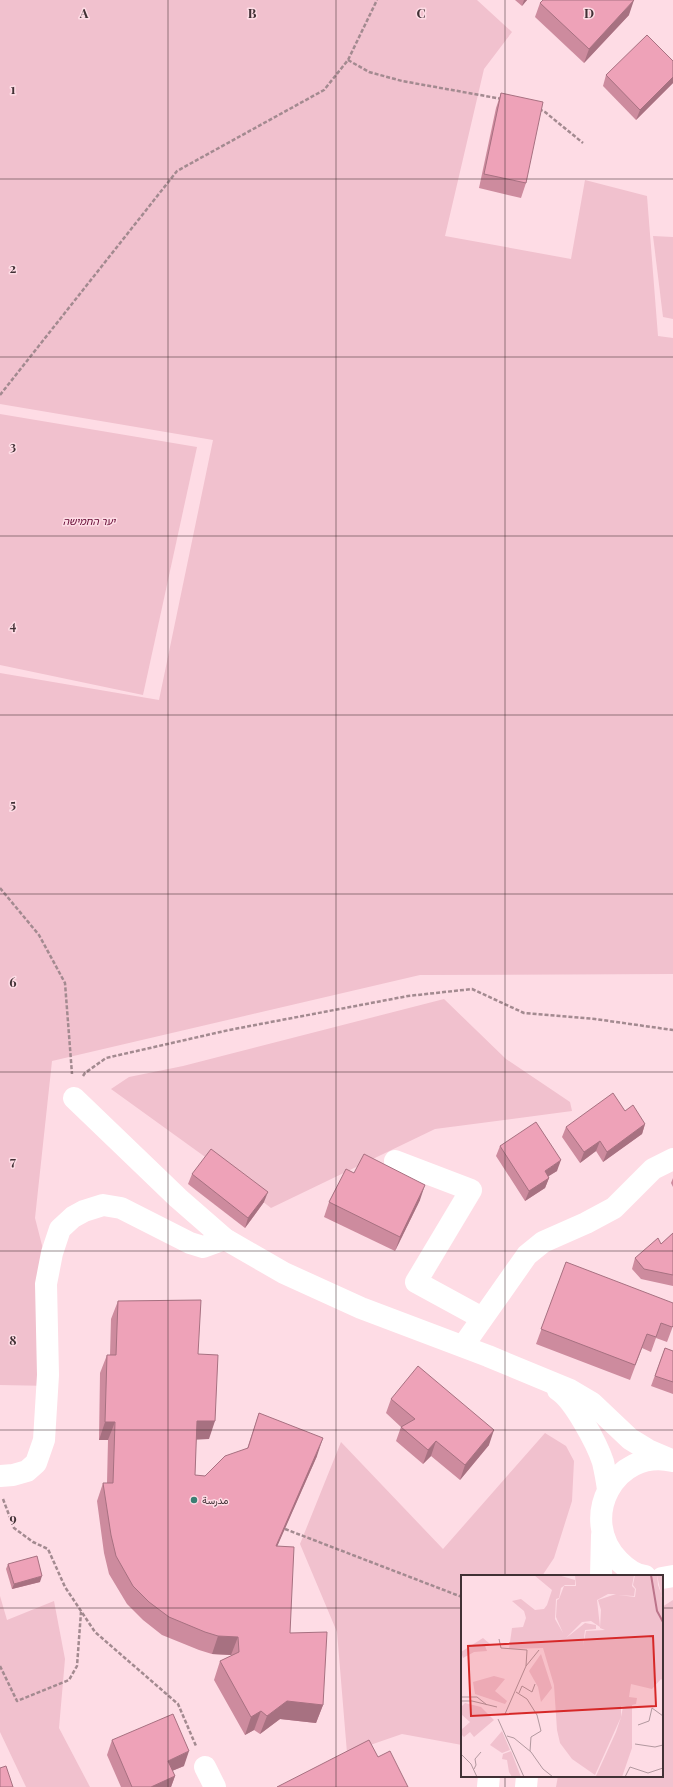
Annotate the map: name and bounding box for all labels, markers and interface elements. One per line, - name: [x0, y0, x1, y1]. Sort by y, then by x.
- text: A: [79, 4, 89, 21]
- text: B: [248, 4, 257, 21]
- text: C: [416, 4, 426, 21]
- text: D: [584, 4, 594, 21]
- text: 1: [11, 80, 16, 97]
- text: 2: [10, 259, 17, 276]
- text: 3: [10, 437, 16, 454]
- park label: יער החמישה: [63, 514, 116, 528]
- text: 4: [10, 616, 17, 633]
- text: 5: [10, 795, 16, 812]
- text: 6: [9, 973, 17, 990]
- text: 7: [10, 1152, 16, 1169]
- text: 8: [9, 1331, 17, 1348]
- place label: مدرسة: [202, 1493, 228, 1507]
- marker: مدرسة: [189, 1495, 199, 1505]
- text: 9: [9, 1509, 17, 1526]
- inset map: [461, 1575, 663, 1777]

